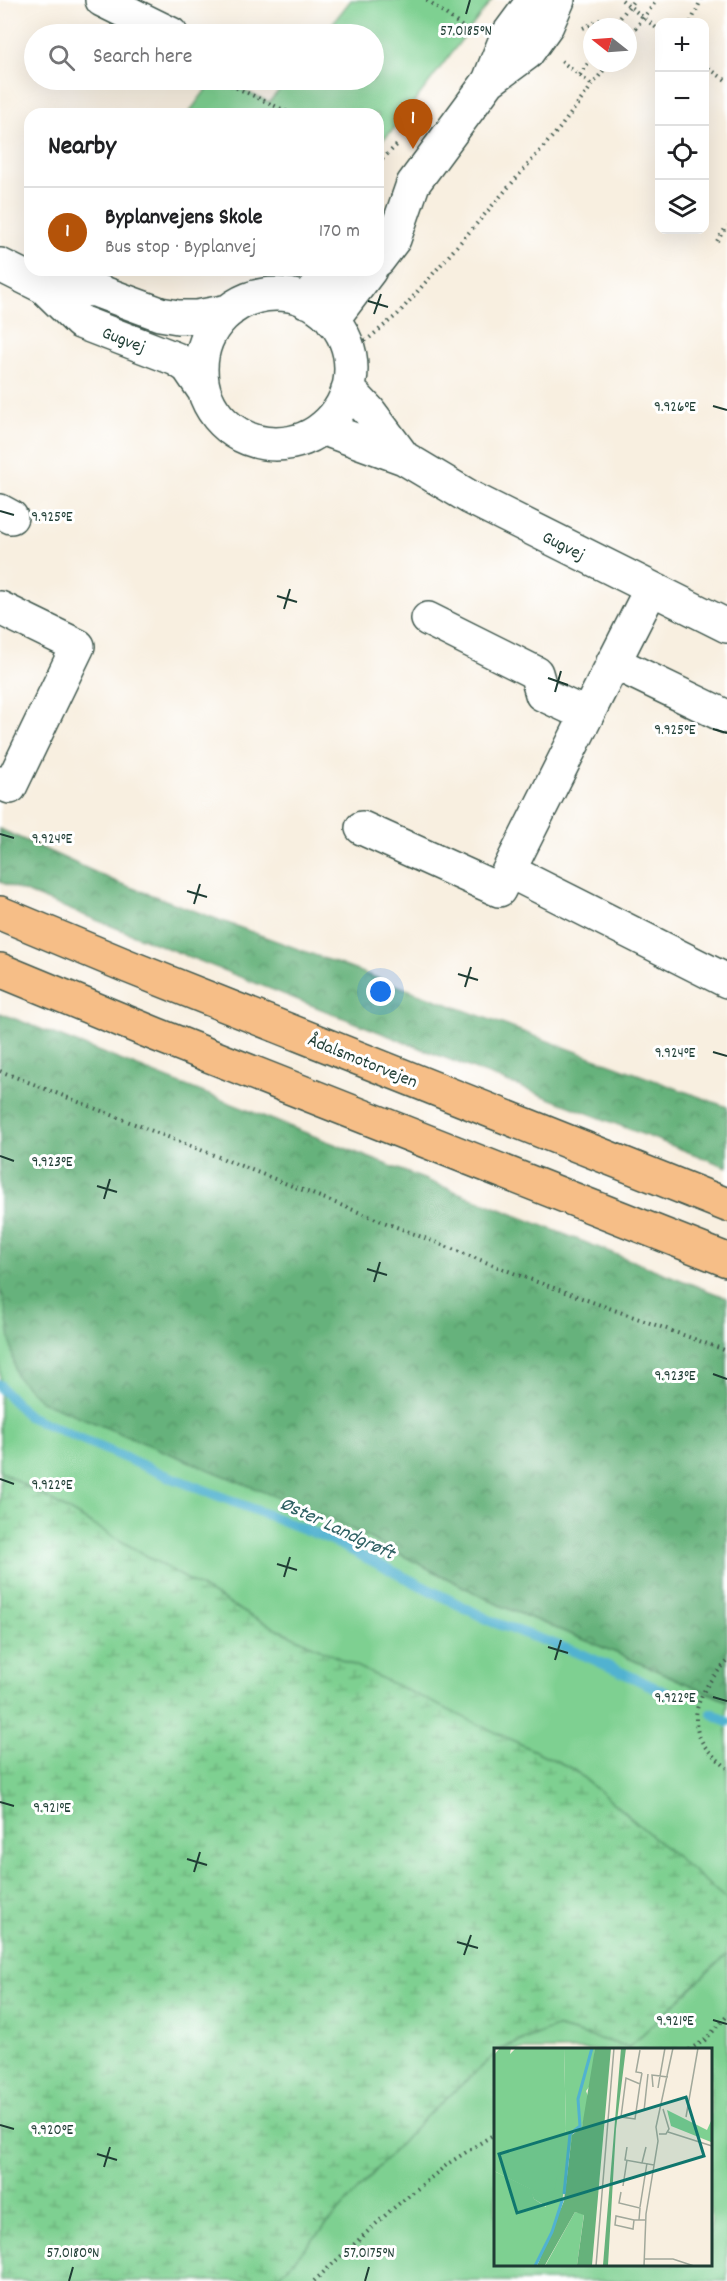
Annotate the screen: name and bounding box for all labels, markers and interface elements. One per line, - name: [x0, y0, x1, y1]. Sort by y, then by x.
- north arrow: [583, 18, 637, 72]
- map controls: [655, 18, 709, 234]
- button: +: [655, 18, 709, 72]
- text: 57.0185°N: [440, 21, 492, 43]
- search box: [24, 24, 384, 90]
- icon: search: [45, 41, 78, 74]
- text: Search here: [93, 42, 192, 73]
- button: −: [655, 72, 709, 126]
- pin: 1: [394, 100, 432, 149]
- button: locate: [655, 126, 709, 180]
- text: Nearby: [48, 129, 116, 166]
- button: layers: [655, 180, 709, 234]
- text: Byplanvejens Skole: [105, 203, 262, 234]
- text: 1: [65, 218, 70, 246]
- text: 170 m: [319, 218, 360, 246]
- text: Bus stop · Byplanvej: [105, 234, 256, 262]
- street label: Gugvej: [98, 322, 149, 361]
- text: 9.926°E: [654, 397, 696, 419]
- text: 9.925°E: [31, 507, 73, 529]
- street label: Gugvej: [537, 526, 589, 569]
- text: 9.925°E: [654, 720, 696, 742]
- text: 9.924°E: [32, 829, 73, 851]
- your location: [366, 977, 395, 1006]
- street label: Ådalsmotorvejen: [304, 1029, 421, 1096]
- text: 9.924°E: [655, 1043, 696, 1065]
- text: 9.923°E: [31, 1152, 73, 1174]
- text: 9.923°E: [654, 1366, 696, 1388]
- text: 9.922°E: [32, 1475, 73, 1497]
- water label: Øster Landgrøft: [275, 1491, 400, 1569]
- text: 9.922°E: [655, 1688, 696, 1710]
- text: 9.921°E: [33, 1798, 71, 1820]
- text: 9.921°E: [656, 2011, 694, 2033]
- inset map: [494, 2048, 712, 2266]
- text: 9.920°E: [31, 2120, 73, 2142]
- text: 57.0180°N: [46, 2243, 100, 2265]
- text: 57.0175°N: [343, 2243, 395, 2265]

